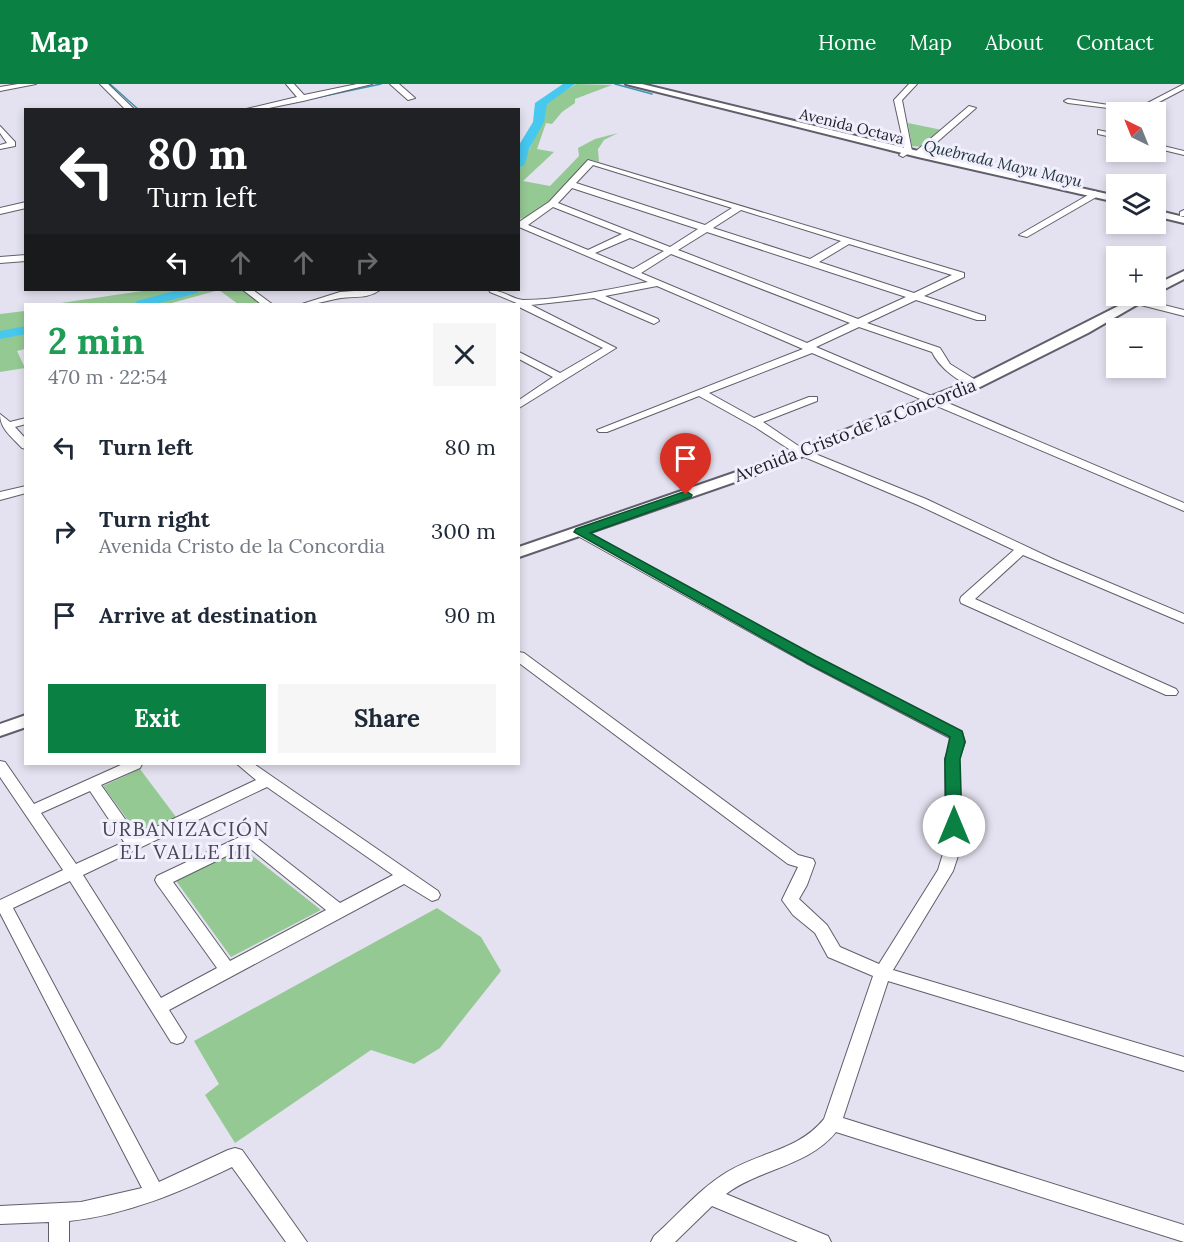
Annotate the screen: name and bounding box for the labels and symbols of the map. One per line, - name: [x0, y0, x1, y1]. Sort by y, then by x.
- north arrow: [1106, 102, 1166, 162]
- street label: Avenida Octava: [797, 104, 906, 148]
- water label: Quebrada Mayu Mayu: [922, 135, 1085, 191]
- street label: Avenida Cristo de la Concordia: [730, 373, 979, 487]
- pin: [660, 433, 711, 495]
- position arrow: [922, 794, 986, 858]
- district label: URBANIZACIÓN EL VALLE III: [102, 816, 270, 864]

